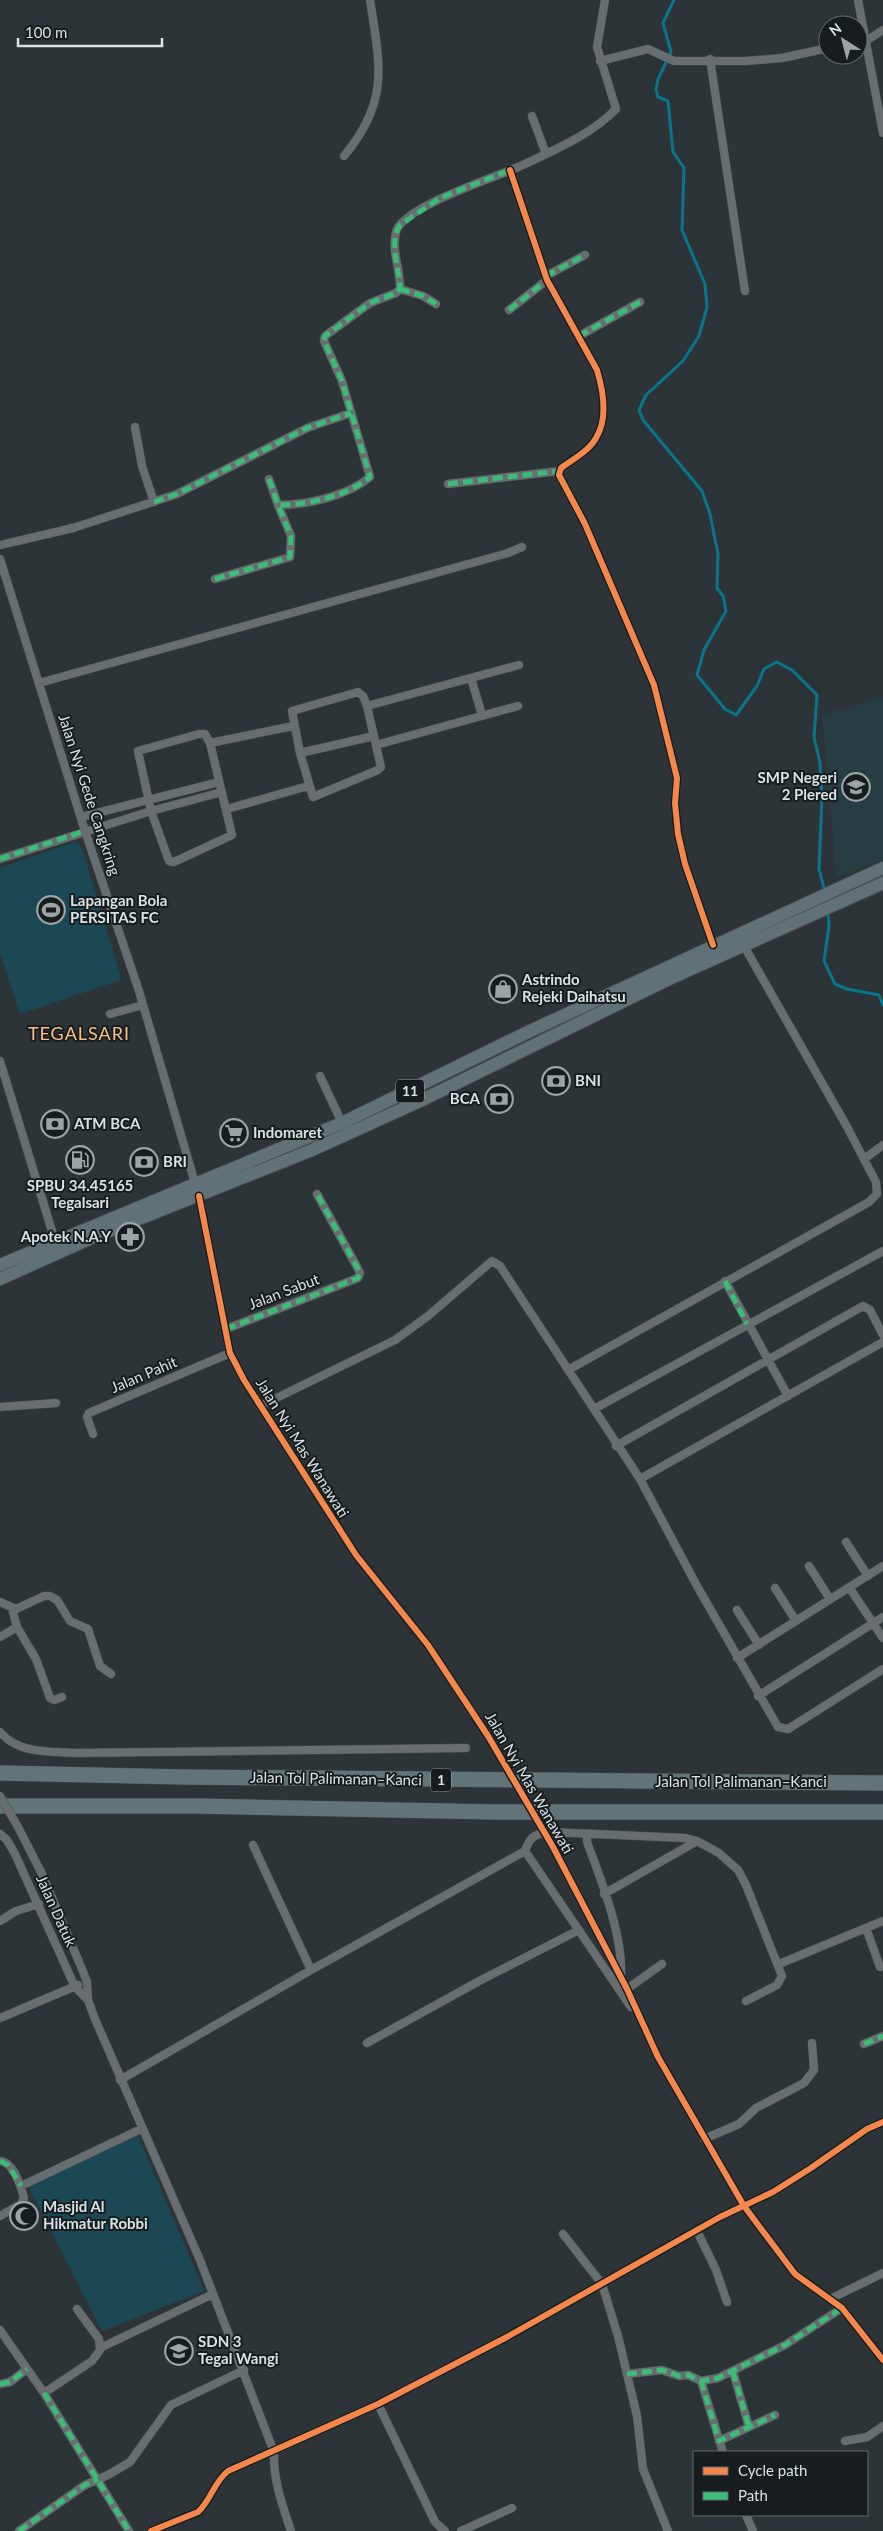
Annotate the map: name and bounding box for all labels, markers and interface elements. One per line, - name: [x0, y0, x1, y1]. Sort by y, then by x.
- scale bar: [18, 15, 161, 47]
- north arrow: [818, 15, 868, 65]
- text: N: [826, 19, 844, 39]
- text: 100 m: [25, 23, 67, 41]
- street label: Jalan Nyi Gede Cangkring: [55, 712, 125, 878]
- place label: SMP Negeri 2 Plered: [758, 768, 837, 803]
- school or university icon: SMP Negeri 2 Plered: [841, 772, 871, 802]
- place label: Lapangan Bola PERSITAS FC: [70, 891, 167, 926]
- sports icon: Lapangan Bola PERSITAS FC: [36, 895, 66, 925]
- place label: Astrindo Rejeki Daihatsu: [521, 970, 626, 1005]
- shop icon: Astrindo Rejeki Daihatsu: [488, 974, 518, 1004]
- district label: TEGALSARI: [28, 1022, 130, 1044]
- bank icon: BNI: [541, 1066, 571, 1096]
- place label: BNI: [575, 1071, 601, 1089]
- road number: 11: [396, 1080, 424, 1102]
- bank icon: BCA: [484, 1084, 514, 1114]
- place label: BCA: [450, 1089, 481, 1107]
- bank icon: ATM BCA: [40, 1109, 70, 1139]
- place label: ATM BCA: [73, 1114, 141, 1132]
- supermarket icon: Indomaret: [219, 1118, 249, 1148]
- place label: Indomaret: [253, 1123, 322, 1141]
- fuel station icon: SPBU 34.45165 Tegalsari: [65, 1145, 95, 1175]
- bank icon: BRI: [129, 1147, 159, 1177]
- place label: BRI: [163, 1152, 187, 1170]
- place label: SPBU 34.45165 Tegalsari: [27, 1176, 133, 1211]
- pharmacy icon: Apotek N.A.Y: [115, 1222, 145, 1252]
- place label: Apotek N.A.Y: [20, 1227, 111, 1245]
- street label: Jalan Sabut: [246, 1269, 322, 1313]
- street label: Jalan Pahit: [108, 1352, 180, 1396]
- street label: Jalan Nyi Mas Wanawati: [253, 1375, 353, 1520]
- street label: Jalan Nyi Mas Wanawati: [482, 1708, 578, 1857]
- street label: Jalan Tol Palimanan–Kanci: [250, 1768, 422, 1788]
- road number: 1: [431, 1768, 451, 1792]
- street label: Jalan Tol Palimanan–Kanci: [655, 1772, 827, 1790]
- street label: Jalan Datuk: [33, 1872, 81, 1950]
- place label: Masjid Al Hikmatur Robbi: [43, 2197, 148, 2232]
- mosque icon: Masjid Al Hikmatur Robbi: [9, 2201, 39, 2231]
- place label: SDN 3 Tegal Wangi: [198, 2332, 279, 2367]
- school or university icon: SDN 3 Tegal Wangi: [164, 2336, 194, 2366]
- legend: [693, 2451, 868, 2516]
- text: Cycle path: [738, 2461, 807, 2479]
- text: Path: [738, 2486, 768, 2504]

